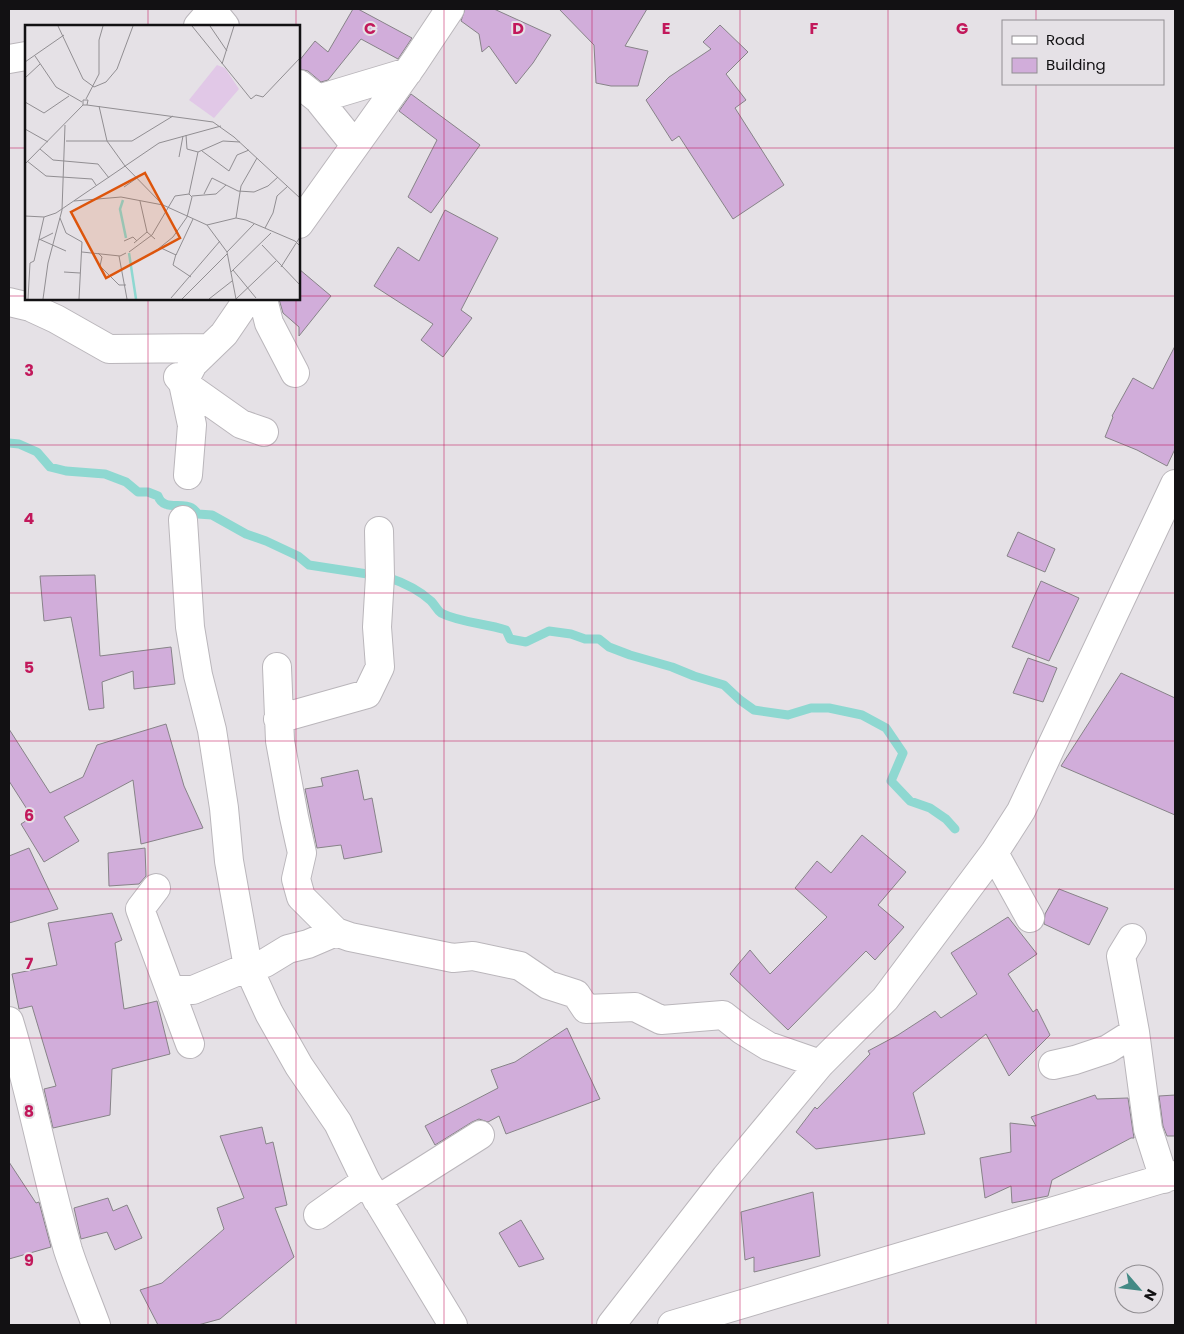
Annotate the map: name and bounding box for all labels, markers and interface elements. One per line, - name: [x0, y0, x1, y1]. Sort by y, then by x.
- text: C: [364, 17, 376, 40]
- text: D: [512, 17, 524, 40]
- text: E: [662, 17, 670, 40]
- text: F: [810, 17, 819, 40]
- text: G: [956, 17, 968, 40]
- legend: [1002, 20, 1164, 85]
- inset map: [25, 25, 300, 300]
- text: Road: [1046, 29, 1085, 50]
- text: Building: [1046, 54, 1106, 75]
- text: 3: [24, 359, 34, 382]
- text: 4: [24, 507, 35, 530]
- text: 5: [24, 656, 34, 679]
- text: 6: [24, 804, 34, 827]
- text: 7: [25, 952, 34, 975]
- text: 8: [24, 1100, 34, 1123]
- text: 9: [24, 1249, 34, 1272]
- north arrow: [1114, 1264, 1164, 1314]
- text: N: [1139, 1286, 1162, 1304]

